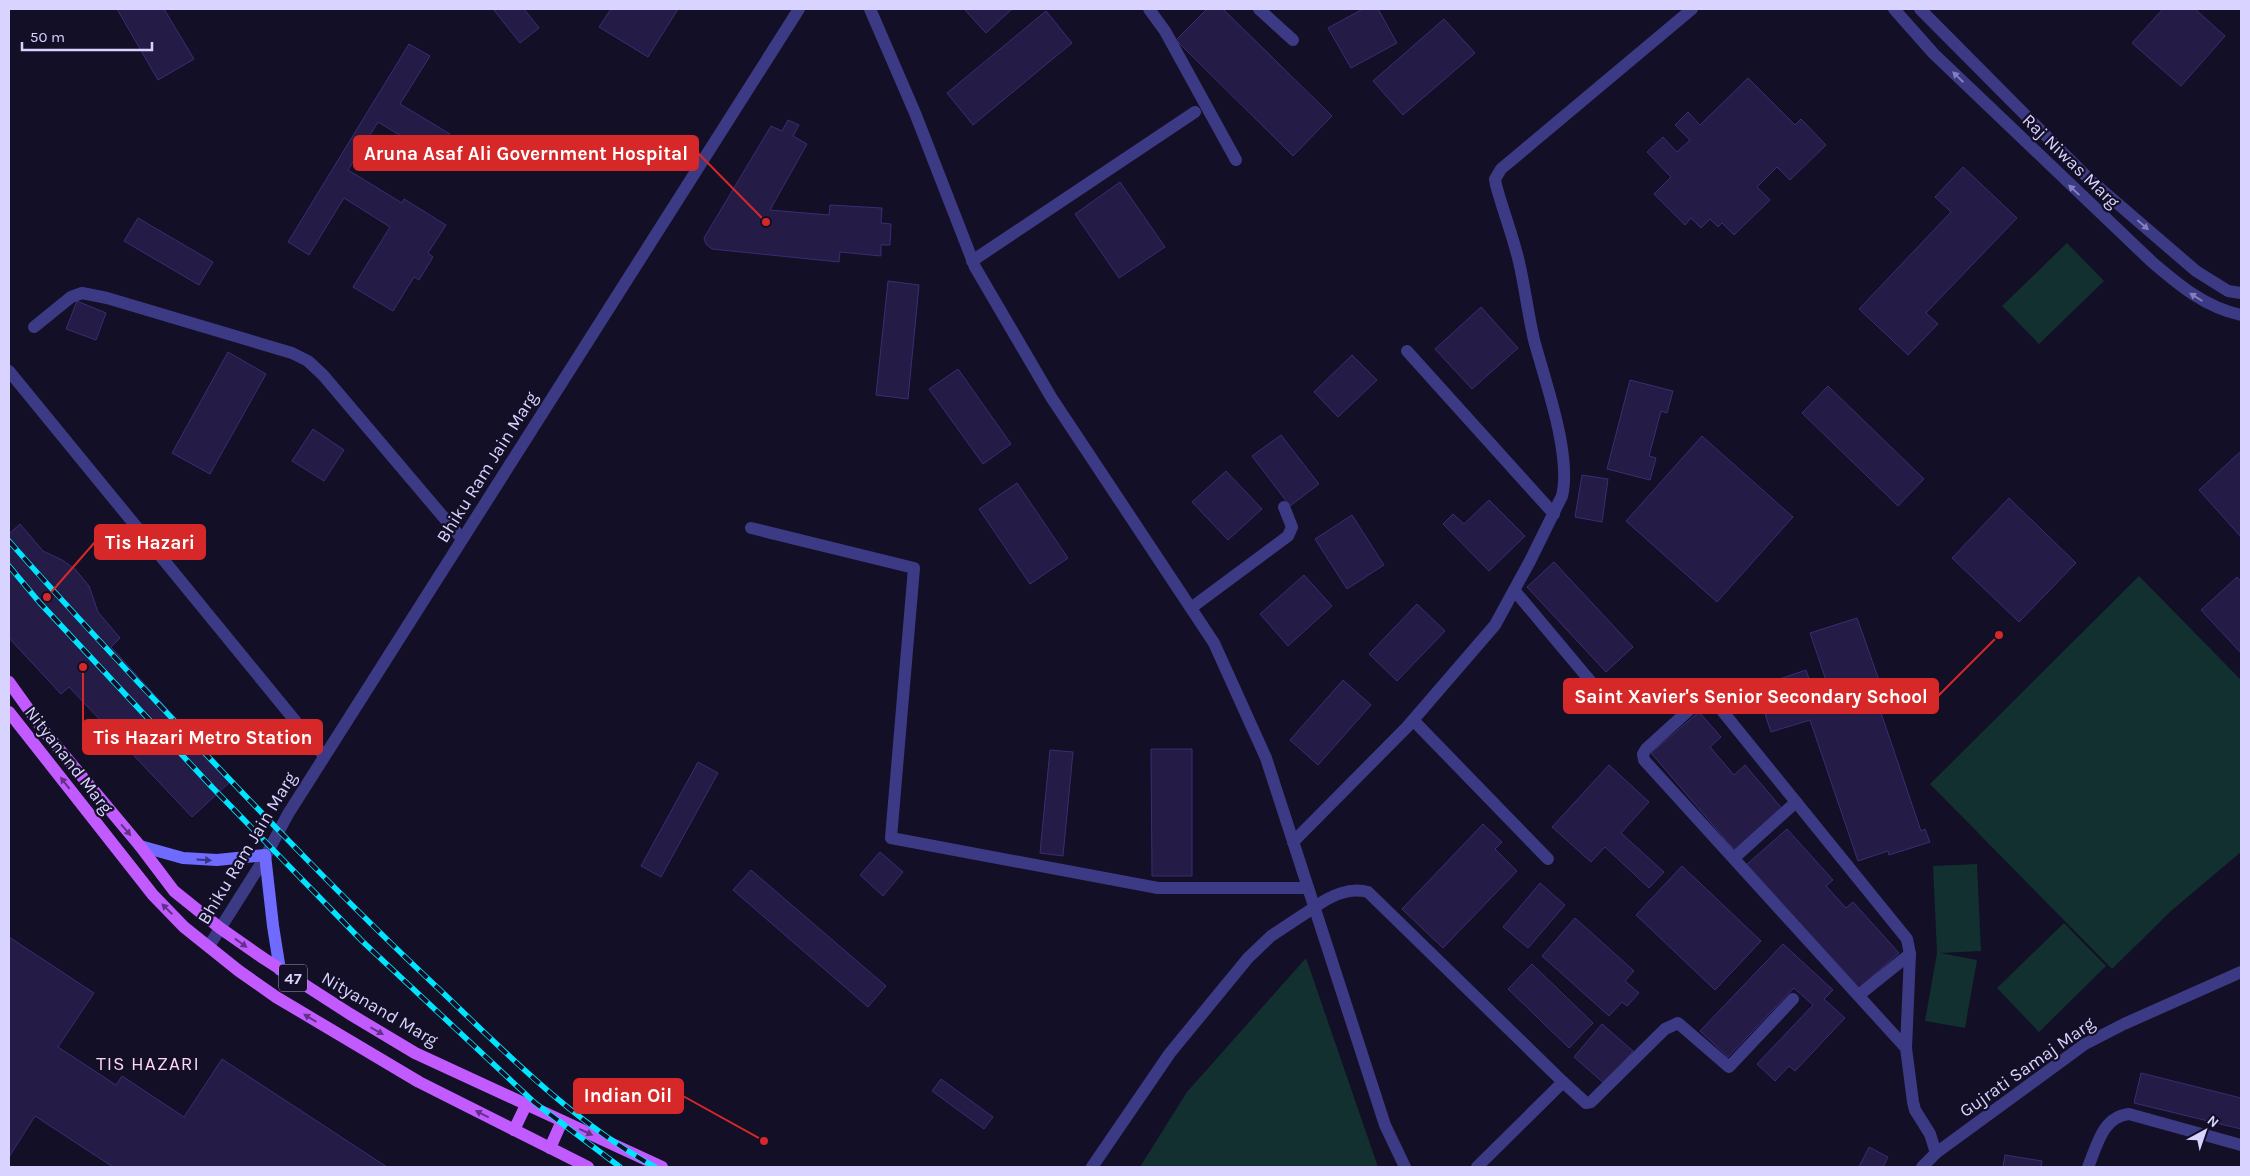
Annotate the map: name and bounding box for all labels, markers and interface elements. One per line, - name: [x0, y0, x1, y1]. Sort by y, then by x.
- scale bar: [22, 20, 152, 52]
- text: 50 m: [30, 28, 65, 46]
- one-way arrow: [1952, 71, 1964, 83]
- street label: Raj Niwas Marg: [2018, 109, 2124, 213]
- callout: Aruna Asaf Ali Government Hospital: [354, 136, 698, 170]
- text: Aruna Asaf Ali Government Hospital: [364, 143, 688, 165]
- one-way arrow: [2069, 184, 2081, 196]
- one-way arrow: [2137, 219, 2149, 231]
- one-way arrow: [2190, 292, 2203, 301]
- street label: Bhiku Ram Jain Marg: [432, 387, 542, 547]
- callout: Tis Hazari: [95, 525, 205, 559]
- text: Tis Hazari: [105, 532, 195, 554]
- callout: Saint Xavier's Senior Secondary School: [1564, 679, 1938, 713]
- text: Saint Xavier's Senior Secondary School: [1574, 686, 1928, 708]
- street label: Nityanand Marg: [20, 702, 118, 818]
- callout: Tis Hazari Metro Station: [83, 720, 322, 754]
- text: Tis Hazari Metro Station: [94, 727, 312, 749]
- street label: Bhiku Ram Jain Marg: [193, 768, 301, 928]
- one-way arrow: [59, 777, 70, 790]
- one-way arrow: [120, 823, 132, 835]
- one-way arrow: [197, 856, 213, 864]
- one-way arrow: [161, 903, 173, 915]
- one-way arrow: [234, 938, 248, 948]
- road number: 47: [279, 964, 307, 991]
- street label: Nityanand Marg: [318, 967, 442, 1051]
- street label: Gujrati Samaj Marg: [1955, 1012, 2099, 1122]
- one-way arrow: [303, 1013, 316, 1022]
- one-way arrow: [371, 1026, 384, 1035]
- district label: TIS HAZARI: [96, 1053, 200, 1075]
- callout: Indian Oil: [574, 1079, 683, 1113]
- text: Indian Oil: [584, 1085, 672, 1107]
- north arrow: [2180, 1106, 2230, 1156]
- one-way arrow: [475, 1110, 489, 1118]
- text: N: [2204, 1112, 2222, 1131]
- one-way arrow: [579, 1129, 593, 1137]

